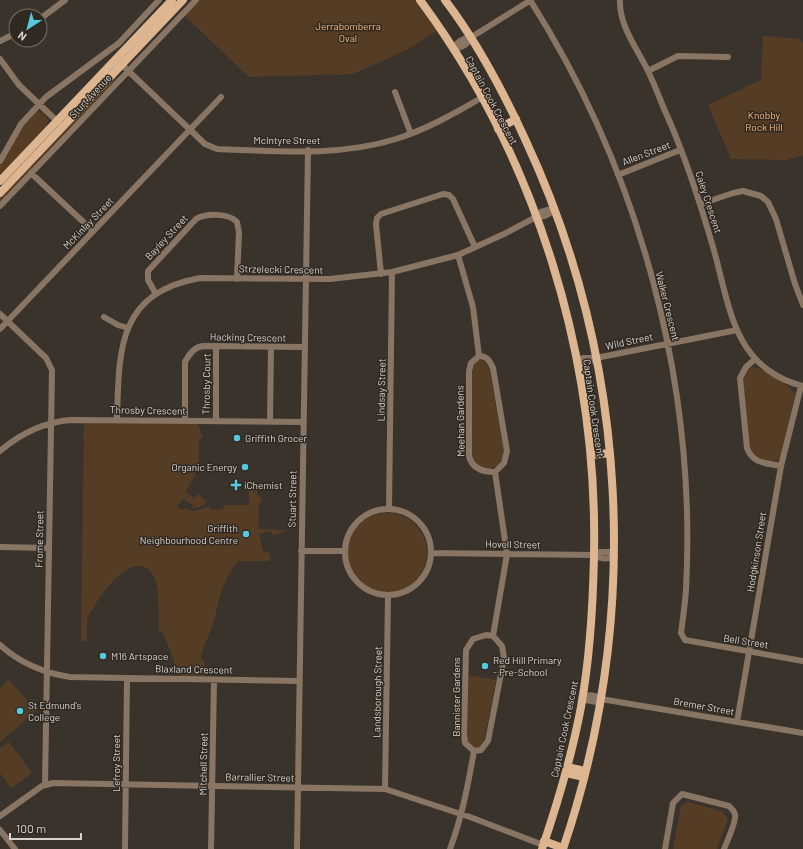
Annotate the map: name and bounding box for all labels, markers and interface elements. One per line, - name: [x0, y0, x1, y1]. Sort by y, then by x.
- north arrow: [8, 8, 48, 48]
- park label: Jerrabomberra Oval: [315, 20, 381, 44]
- text: N: [15, 29, 29, 44]
- street label: Captain Cook Crescent: [464, 54, 521, 147]
- street label: Sturt Avenue: [66, 71, 114, 121]
- park label: Knobby Rock Hill: [745, 109, 783, 133]
- street label: McIntyre Street: [254, 134, 321, 146]
- street label: Allen Street: [620, 138, 672, 168]
- street label: Caley Crescent: [693, 169, 725, 235]
- street label: McKinlay Street: [60, 194, 116, 252]
- street label: Bayley Street: [142, 212, 190, 262]
- street label: Strzelecki Crescent: [239, 262, 324, 276]
- street label: Walker Crescent: [654, 270, 682, 342]
- street label: Hacking Crescent: [210, 330, 287, 344]
- street label: Wild Street: [604, 330, 654, 352]
- street label: Throsby Court: [199, 353, 213, 415]
- street label: Lindsay Street: [374, 358, 388, 421]
- street label: Captain Cook Crescent: [581, 358, 607, 458]
- street label: Meehan Gardens: [453, 385, 467, 457]
- street label: Throsby Crescent: [110, 403, 187, 417]
- place label: Griffith Grocer: [245, 432, 307, 444]
- marker: Griffith Grocer: [232, 433, 242, 443]
- place label: Organic Energy: [171, 461, 237, 473]
- marker: Organic Energy: [240, 462, 250, 472]
- street label: Stuart Street: [286, 470, 298, 527]
- place label: iChemist: [244, 479, 283, 491]
- marker: iChemist: [231, 480, 241, 490]
- street label: Frome Street: [32, 510, 46, 568]
- street label: Hodgkinson Street: [744, 511, 768, 593]
- place label: Griffith Neighbourhood Centre: [140, 522, 238, 546]
- marker: Griffith Neighbourhood Centre: [241, 529, 251, 539]
- street label: Hovell Street: [485, 538, 541, 550]
- street label: Bell Street: [723, 632, 770, 651]
- street label: Landsborough Street: [370, 646, 384, 738]
- place label: M16 Artspace: [111, 650, 168, 662]
- marker: M16 Artspace: [98, 651, 108, 661]
- place label: Red Hill Primary - Pre-School: [493, 654, 562, 678]
- street label: Bannister Gardens: [450, 657, 462, 737]
- marker: Red Hill Primary - Pre-School: [480, 661, 490, 671]
- street label: Blaxland Crescent: [155, 662, 233, 676]
- street label: Captain Cook Crescent: [548, 679, 580, 778]
- street label: Bremer Street: [673, 695, 736, 717]
- place label: St Edmund's College: [28, 699, 81, 723]
- marker: St Edmund's College: [15, 706, 25, 716]
- street label: Mitchell Street: [196, 732, 210, 796]
- street label: Lefroy Street: [110, 734, 122, 792]
- street label: Barrallier Street: [225, 770, 295, 784]
- scale bar: [10, 815, 81, 841]
- text: 100 m: [16, 821, 46, 835]

